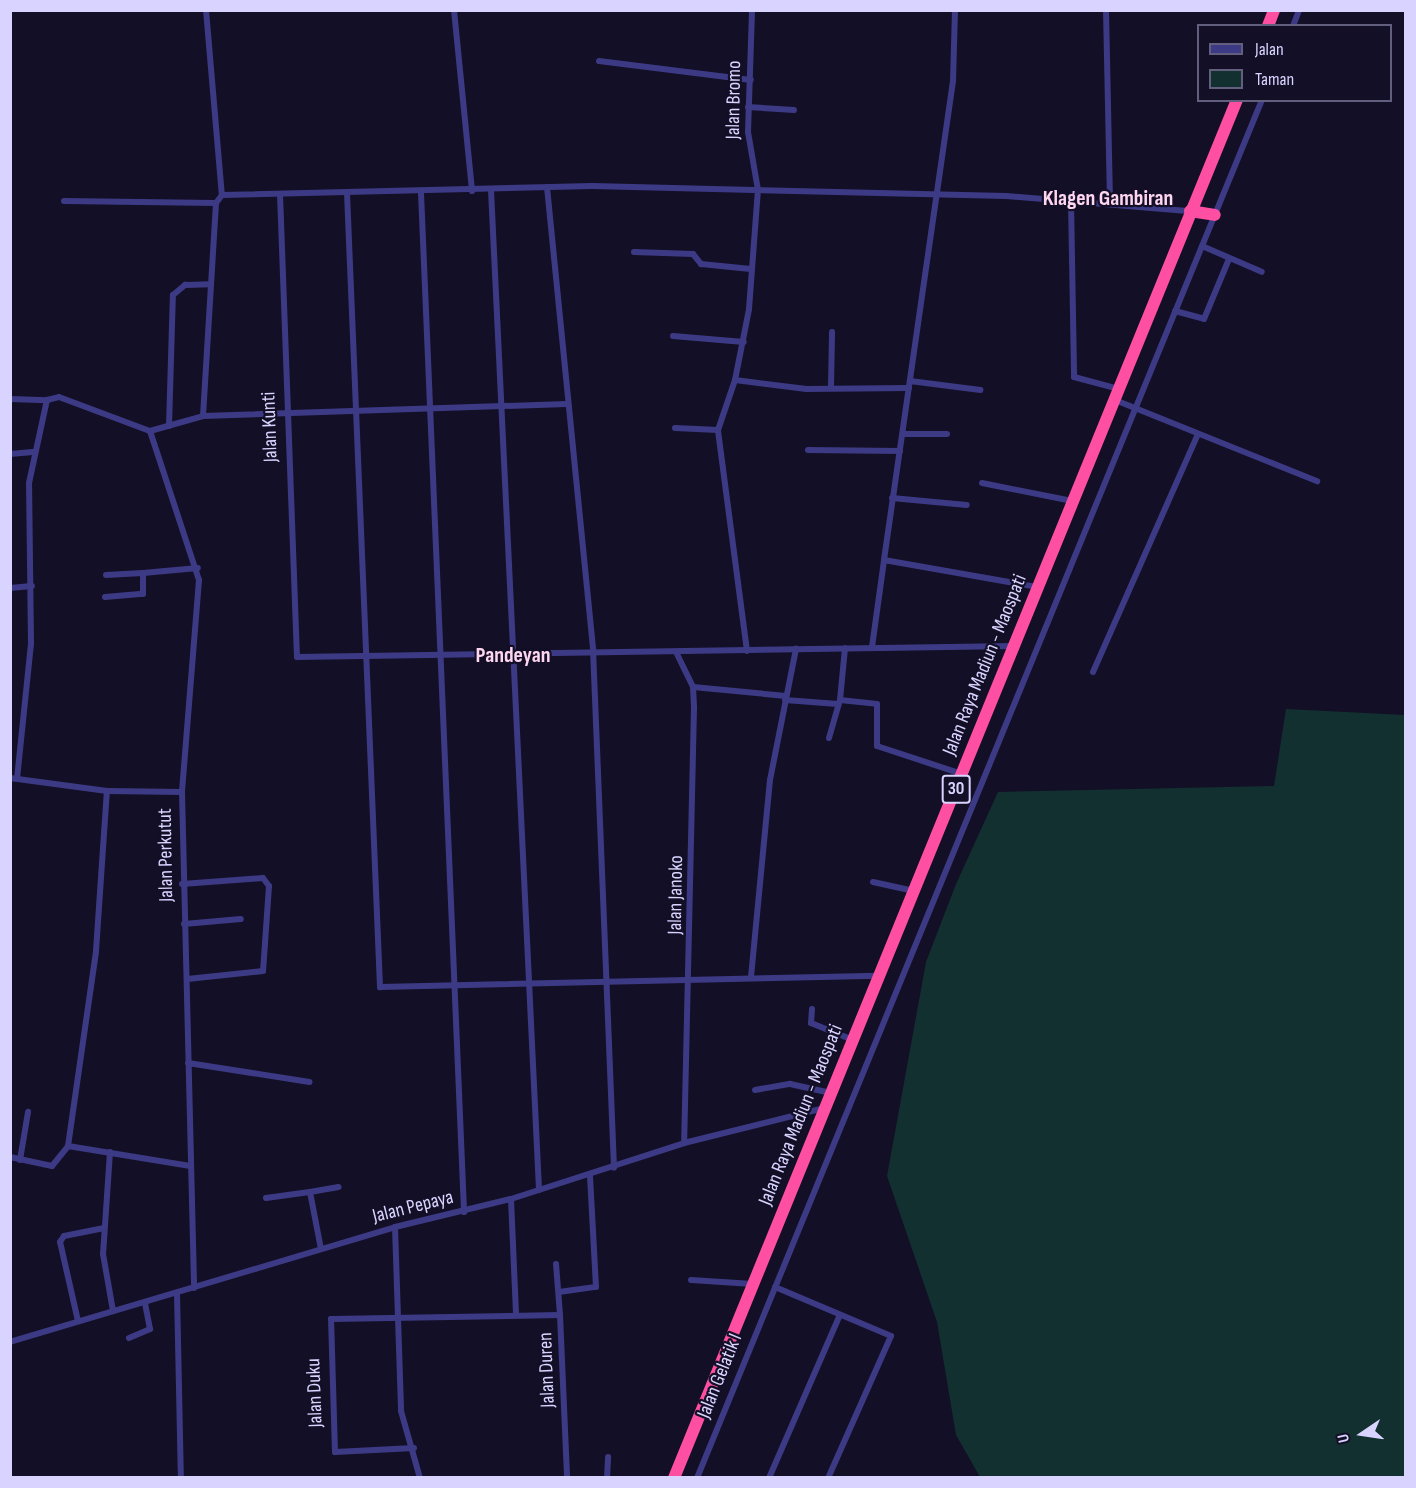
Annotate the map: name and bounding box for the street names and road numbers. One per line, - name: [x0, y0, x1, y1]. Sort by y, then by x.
- street label: Jalan Bromo: [721, 60, 747, 140]
- street label: Jalan Kunti: [257, 391, 283, 463]
- street label: Jalan Raya Madiun - Maospati: [938, 571, 1032, 759]
- road number: 30: [941, 774, 971, 804]
- street label: Jalan Perkutut: [153, 808, 179, 902]
- street label: Jalan Janoko: [663, 855, 689, 935]
- street label: Jalan Raya Madiun - Maospati: [754, 1021, 848, 1209]
- street label: Jalan Pepaya: [370, 1185, 456, 1229]
- street label: Jalan Gelatik I: [692, 1330, 748, 1422]
- street label: Jalan Duren: [534, 1332, 560, 1408]
- street label: Jalan Duku: [302, 1358, 328, 1428]

